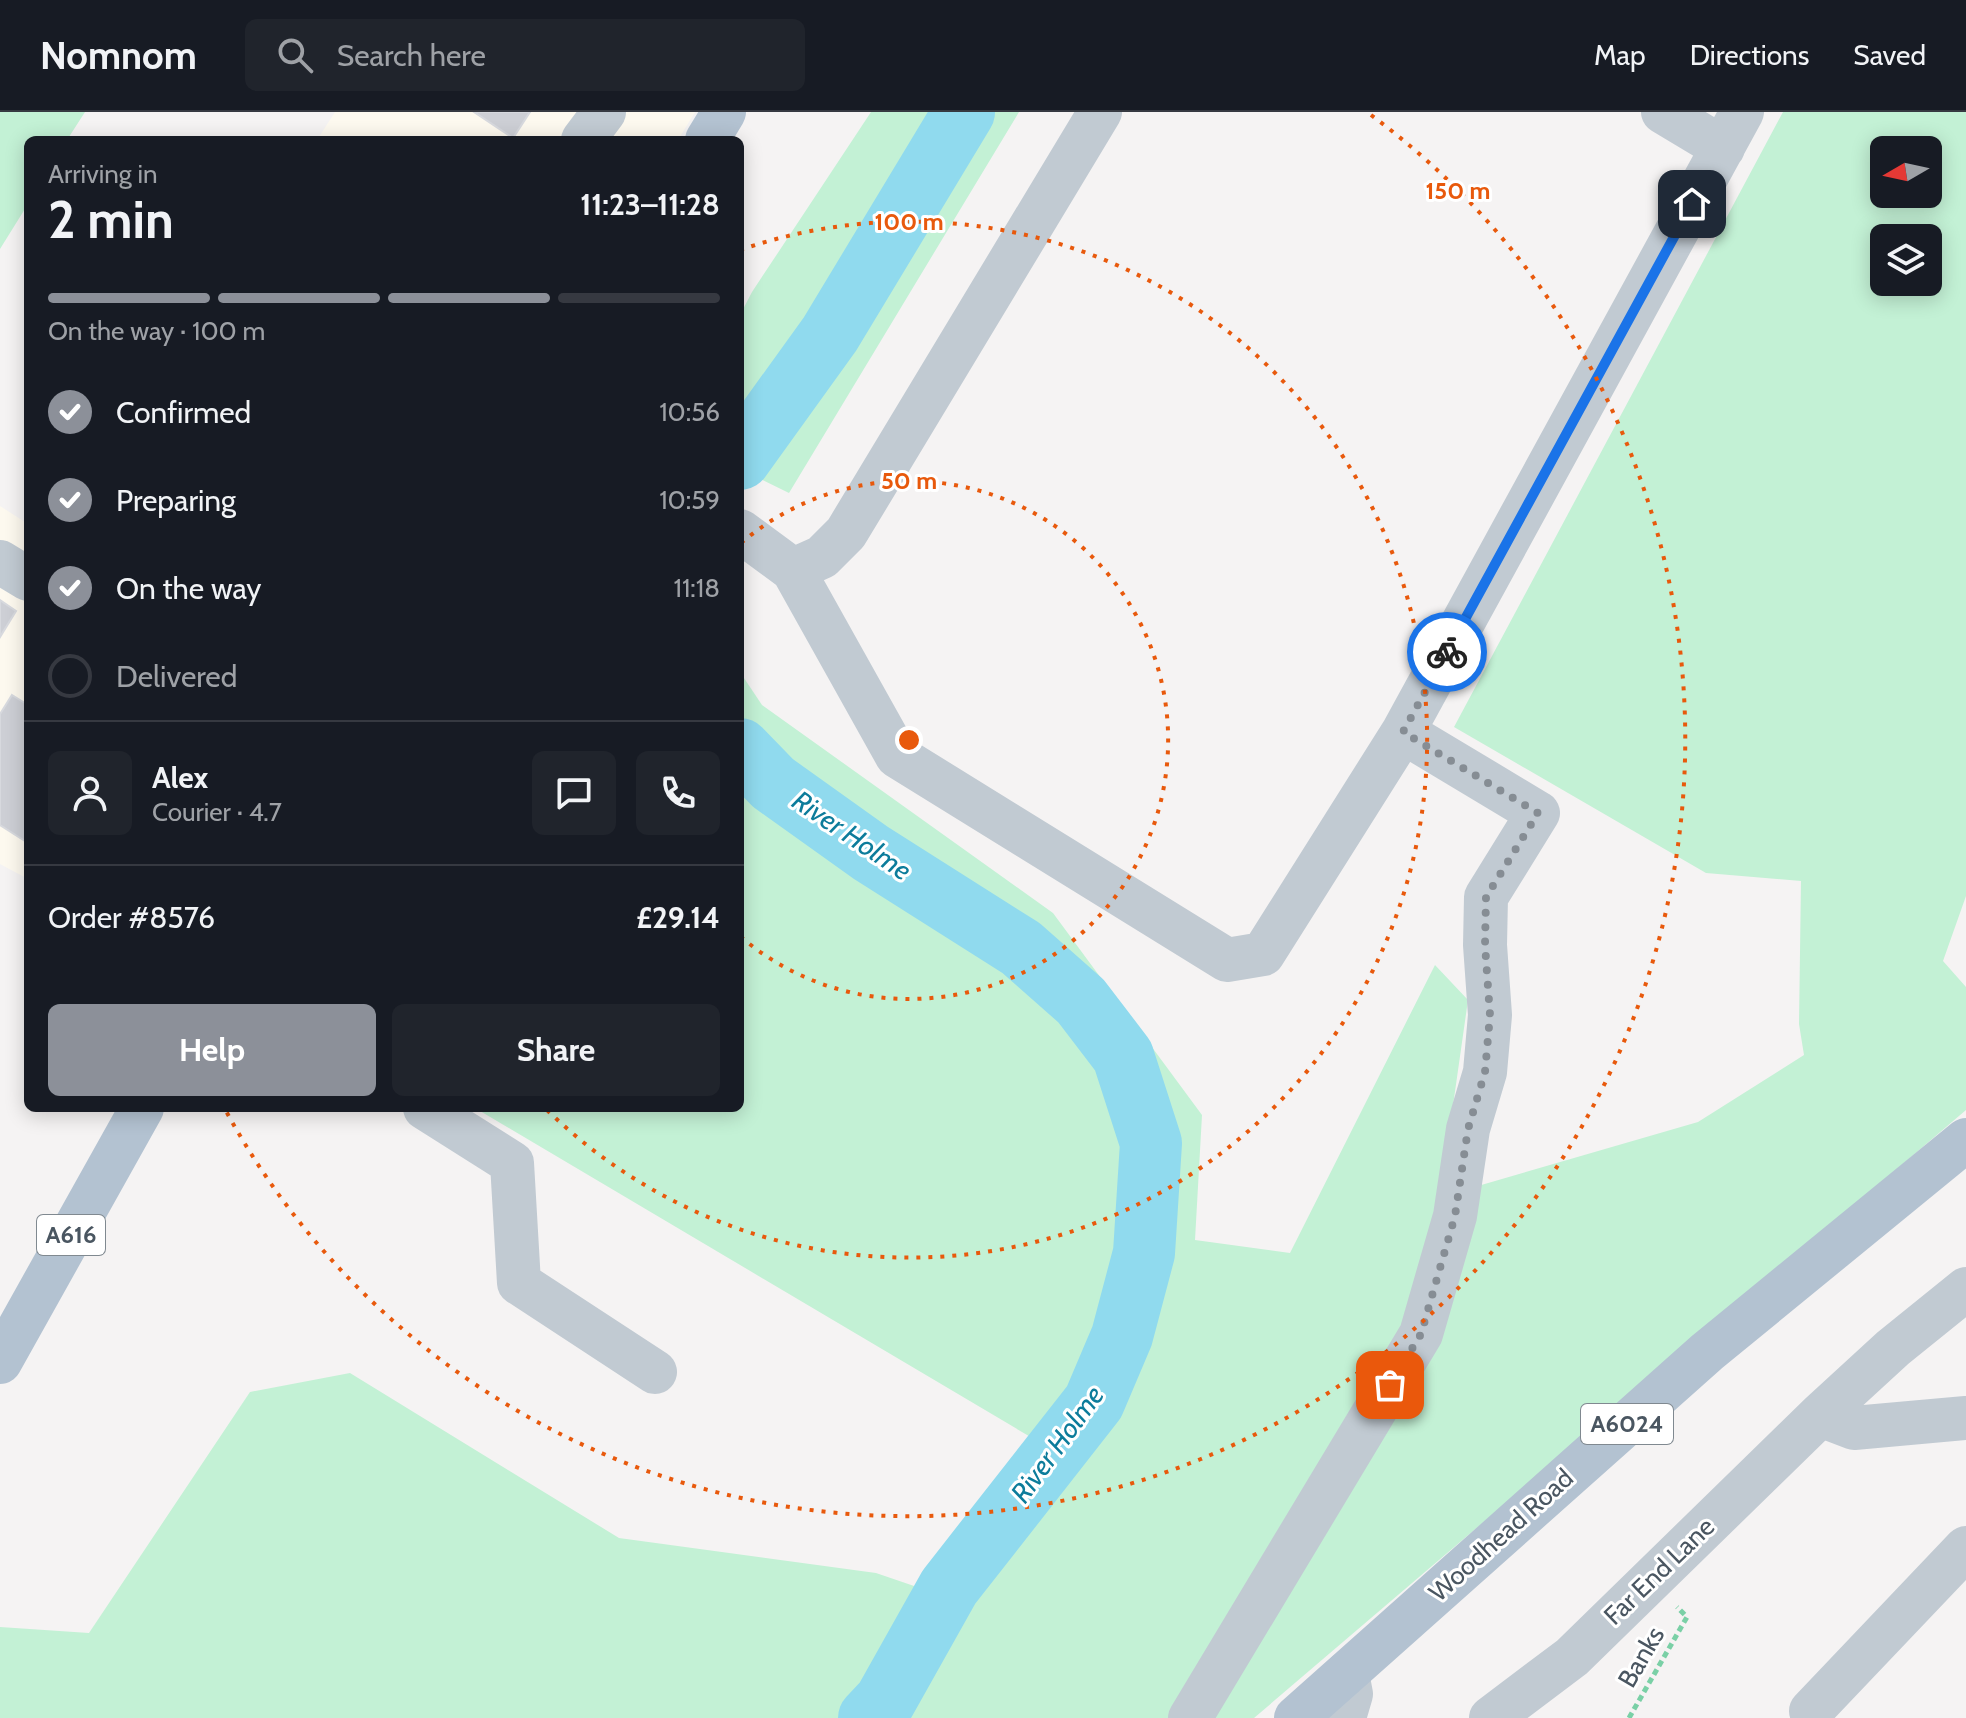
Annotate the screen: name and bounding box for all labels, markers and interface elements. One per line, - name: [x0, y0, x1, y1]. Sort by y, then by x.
- search box: [245, 19, 805, 91]
- text: Nomnom: [40, 32, 197, 79]
- icon: search: [273, 33, 317, 77]
- text: Search here: [337, 37, 486, 74]
- text: Map: [1594, 38, 1646, 72]
- text: Directions: [1690, 38, 1809, 72]
- text: Saved: [1853, 38, 1926, 72]
- north arrow: [1870, 136, 1942, 208]
- map controls: [1870, 136, 1942, 296]
- text: Arriving in: [48, 158, 158, 190]
- pin: [1658, 170, 1726, 238]
- text: 150 m: [1426, 176, 1490, 205]
- icon: home: [1670, 182, 1714, 226]
- text: 11:23–11:28: [580, 186, 720, 223]
- text: 2 min: [48, 188, 174, 251]
- text: 100 m: [874, 207, 944, 236]
- button: layers: [1870, 224, 1942, 296]
- text: On the way · 100 m: [48, 315, 265, 347]
- icon: check: [48, 390, 92, 434]
- text: Confirmed: [116, 394, 251, 431]
- text: 10:56: [659, 396, 720, 428]
- text: 50 m: [881, 466, 937, 495]
- icon: check: [48, 478, 92, 522]
- text: Preparing: [116, 482, 236, 519]
- text: 10:59: [659, 484, 720, 516]
- icon: check: [48, 566, 92, 610]
- text: On the way: [116, 570, 261, 607]
- text: 11:18: [673, 572, 720, 604]
- courier: [1407, 612, 1487, 692]
- icon: bike: [1425, 630, 1469, 674]
- text: Delivered: [116, 658, 237, 695]
- centre of rings: [895, 726, 923, 754]
- button: person: [48, 751, 132, 835]
- button: chat: [532, 751, 616, 835]
- button: phone: [636, 751, 720, 835]
- text: Alex: [152, 759, 208, 796]
- water label: River Holme: [786, 783, 918, 887]
- text: Courier · 4.7: [152, 796, 282, 828]
- text: Order #8576: [48, 899, 215, 936]
- text: £29.14: [636, 899, 720, 936]
- button: Help: [48, 1004, 376, 1096]
- button: Share: [392, 1004, 720, 1096]
- road number: A616: [37, 1215, 105, 1255]
- pin: [1356, 1351, 1424, 1419]
- icon: bag: [1368, 1363, 1412, 1407]
- water label: River Holme: [1003, 1379, 1111, 1509]
- road number: A6024: [1581, 1404, 1673, 1444]
- street label: Woodhead Road: [1422, 1462, 1580, 1608]
- street label: Far End Lane: [1597, 1511, 1721, 1631]
- street label: Banks: [1611, 1621, 1671, 1693]

